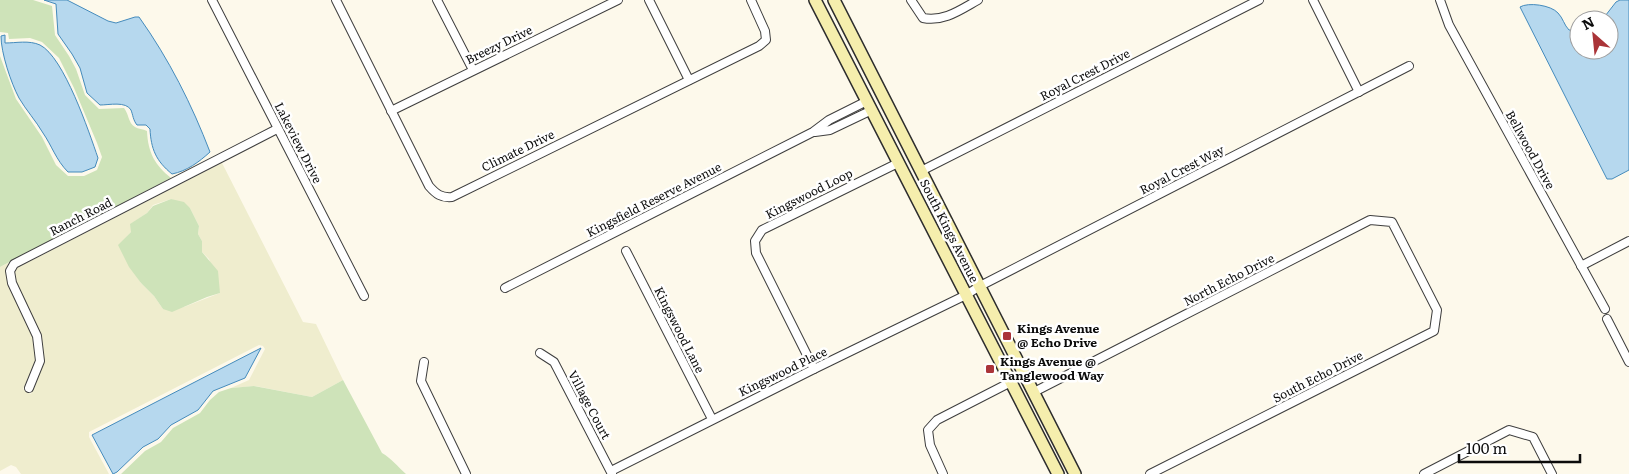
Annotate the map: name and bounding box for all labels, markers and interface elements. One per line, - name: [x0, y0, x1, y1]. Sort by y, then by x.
- north arrow: [1569, 10, 1619, 60]
- text: N: [1578, 11, 1598, 34]
- street label: Breezy Drive: [462, 20, 535, 68]
- street label: Royal Crest Drive: [1036, 44, 1133, 105]
- street label: Lakeview Drive: [271, 99, 327, 186]
- street label: Bellwood Drive: [1502, 107, 1560, 192]
- street label: Climate Drive: [478, 125, 557, 176]
- street label: Royal Crest Way: [1136, 140, 1227, 198]
- street label: Kingsfield Reserve Avenue: [583, 157, 724, 241]
- street label: Kingswood Loop: [762, 163, 855, 223]
- street label: South Kings Avenue: [916, 176, 984, 285]
- street label: Ranch Road: [46, 192, 116, 240]
- street label: North Echo Drive: [1180, 248, 1277, 310]
- street label: Kingswood Lane: [650, 283, 709, 376]
- place label: Kings Avenue @ Echo Drive: [1017, 319, 1100, 351]
- marker: Kings Avenue @ Echo Drive: [1001, 330, 1013, 342]
- street label: Kingswood Place: [735, 342, 830, 400]
- street label: South Echo Drive: [1269, 346, 1366, 407]
- place label: Kings Avenue @ Tanglewood Way: [1000, 352, 1105, 384]
- marker: Kings Avenue @ Tanglewood Way: [984, 363, 996, 375]
- street label: Village Court: [564, 367, 616, 442]
- scale bar: [1459, 432, 1580, 464]
- text: 100 m: [1466, 436, 1507, 459]

